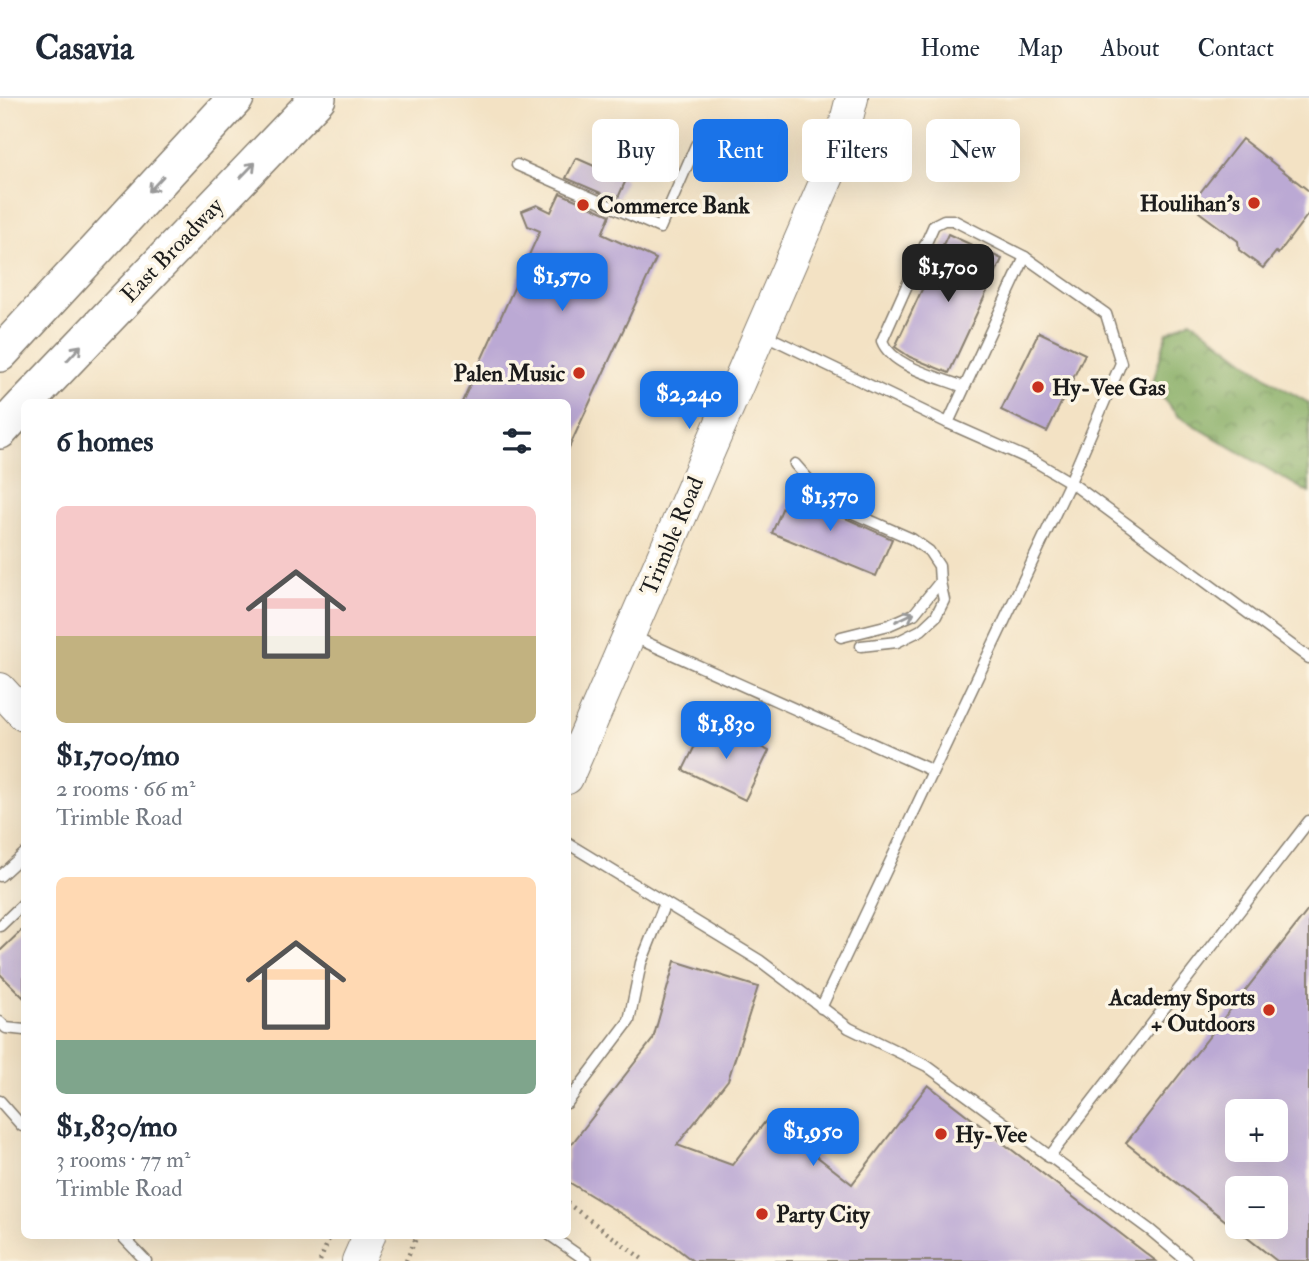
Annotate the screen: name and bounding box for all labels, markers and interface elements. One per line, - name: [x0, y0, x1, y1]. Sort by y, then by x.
- text: Casavia: [35, 28, 134, 69]
- text: Home: [920, 33, 980, 64]
- text: Map: [1018, 33, 1063, 64]
- text: About: [1101, 33, 1160, 64]
- text: Contact: [1198, 33, 1274, 64]
- chip: Buy: [592, 119, 679, 182]
- chip: Rent: [693, 119, 788, 182]
- chip: Filters: [802, 119, 912, 182]
- chip: New: [926, 119, 1020, 182]
- one-way arrow: [239, 162, 256, 179]
- one-way arrow: [148, 175, 165, 192]
- place label: Houlihan's: [1140, 189, 1240, 218]
- street label: East Broadway: [115, 191, 230, 309]
- place label: Commerce Bank: [597, 191, 751, 220]
- marker: Houlihan's: [1246, 195, 1262, 211]
- marker: Commerce Bank: [575, 197, 591, 213]
- pin: $1,700: [891, 244, 1005, 304]
- text: $1,700: [918, 252, 978, 281]
- pin: $1,570: [505, 254, 619, 313]
- text: $1,570: [533, 261, 591, 290]
- one-way arrow: [66, 345, 83, 362]
- place label: Palen Music: [454, 359, 566, 388]
- marker: Palen Music: [571, 365, 587, 381]
- pin: $2,240: [632, 372, 746, 431]
- place label: Hy-Vee Gas: [1052, 373, 1166, 403]
- text: $2,240: [656, 379, 722, 408]
- marker: Hy-Vee Gas: [1030, 379, 1046, 395]
- icon: filters: [498, 422, 536, 460]
- text: 6 homes: [56, 423, 154, 460]
- street label: Trimble Road: [634, 472, 710, 600]
- pin: $1,370: [773, 474, 887, 533]
- text: $1,370: [801, 481, 859, 510]
- icon: home: [233, 551, 359, 677]
- one-way arrow: [895, 610, 915, 624]
- pin: $1,830: [669, 702, 783, 761]
- text: $1,830: [697, 709, 755, 738]
- text: $1,700/mo: [56, 737, 180, 774]
- text: 2 rooms · 66 m²: [56, 774, 195, 803]
- text: Trimble Road: [56, 803, 183, 832]
- icon: home: [233, 922, 359, 1048]
- place label: Academy Sports + Outdoors: [1108, 983, 1255, 1038]
- marker: Academy Sports + Outdoors: [1261, 1002, 1277, 1018]
- map controls: [1225, 1099, 1288, 1239]
- button: +: [1225, 1099, 1288, 1162]
- text: $1,830/mo: [56, 1108, 177, 1145]
- pin: $1,950: [756, 1108, 870, 1168]
- text: $1,950: [783, 1116, 843, 1145]
- place label: Hy-Vee: [955, 1120, 1027, 1150]
- marker: Hy-Vee: [933, 1126, 949, 1142]
- text: 3 rooms · 77 m²: [56, 1145, 191, 1174]
- text: Trimble Road: [56, 1174, 183, 1203]
- button: −: [1225, 1176, 1288, 1239]
- place label: Party City: [776, 1200, 870, 1230]
- marker: Party City: [754, 1206, 770, 1222]

